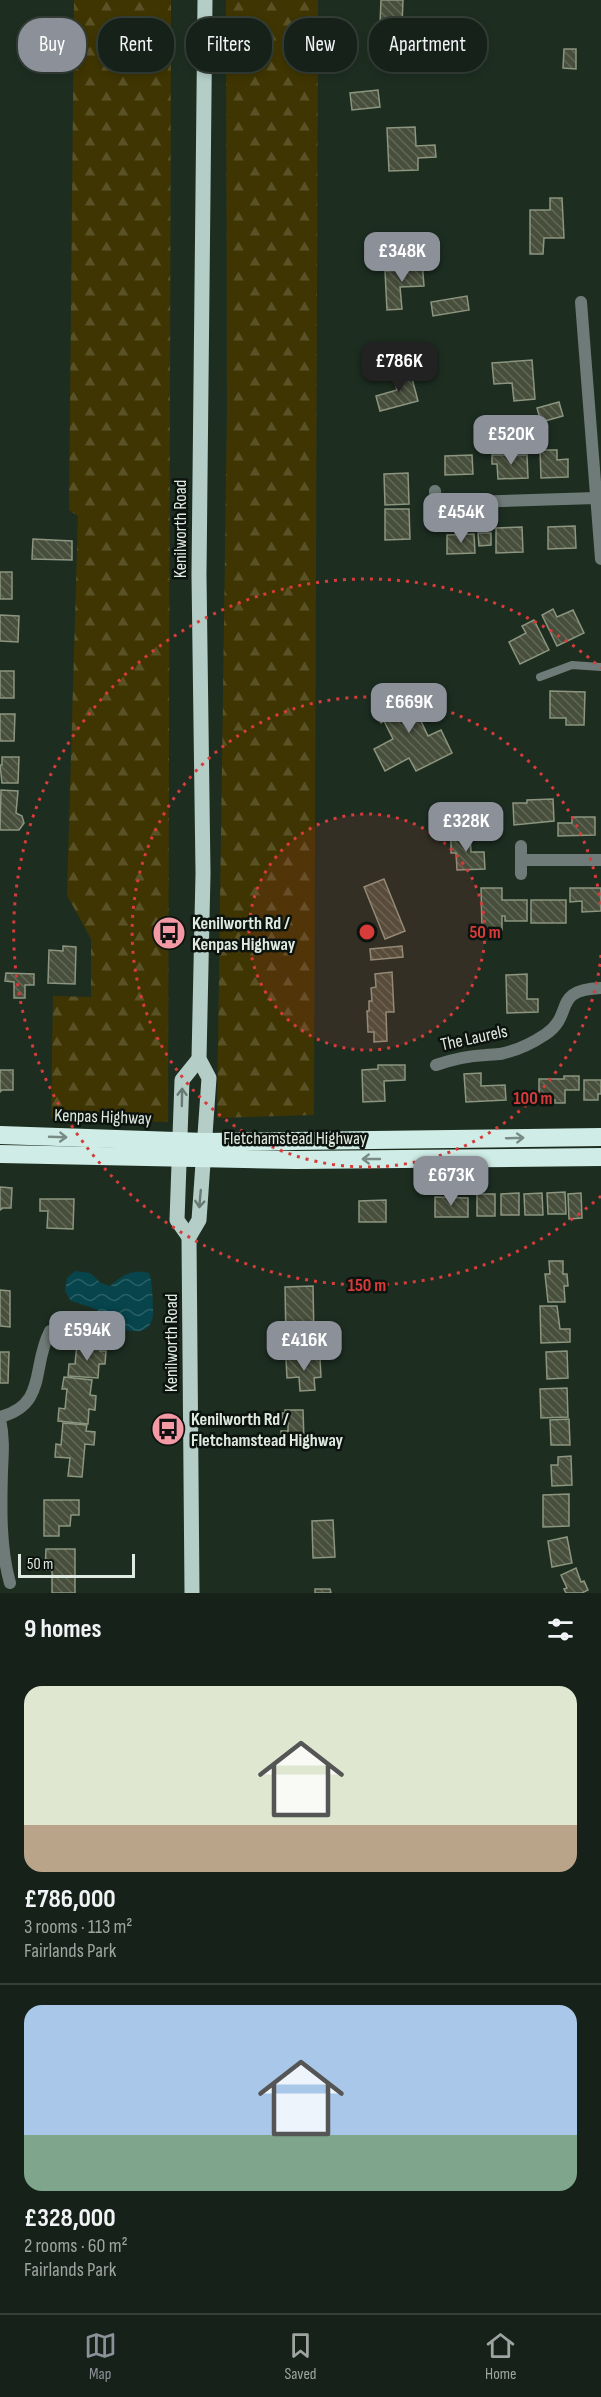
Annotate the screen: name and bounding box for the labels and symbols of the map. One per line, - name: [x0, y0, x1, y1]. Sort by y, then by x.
- pin: £348K: [360, 232, 444, 283]
- pin: £786K: [357, 342, 441, 393]
- pin: £520K: [469, 415, 553, 466]
- street label: Kenilworth Road: [170, 480, 191, 578]
- pin: £454K: [419, 493, 503, 544]
- pin: £669K: [367, 683, 451, 734]
- pin: £328K: [424, 802, 508, 853]
- place label: Kenilworth Rd / Kenpas Highway: [192, 913, 296, 955]
- bus stop icon: Kenilworth Rd / Kenpas Highway: [151, 915, 187, 951]
- centre of rings: [357, 922, 377, 942]
- text: 50 m: [469, 922, 501, 943]
- street label: The Laurels: [439, 1021, 509, 1055]
- one-way arrow: [176, 1087, 188, 1107]
- text: 100 m: [514, 1088, 553, 1109]
- street label: Kenpas Highway: [54, 1105, 152, 1129]
- street label: Fletchamstead Highway: [223, 1128, 367, 1149]
- one-way arrow: [48, 1131, 68, 1142]
- one-way arrow: [505, 1132, 525, 1144]
- one-way arrow: [361, 1153, 381, 1165]
- pin: £673K: [409, 1156, 493, 1207]
- one-way arrow: [194, 1188, 205, 1208]
- text: 150 m: [348, 1275, 386, 1296]
- street label: Kenilworth Road: [161, 1294, 182, 1392]
- pin: £594K: [45, 1311, 129, 1362]
- pin: £416K: [262, 1321, 346, 1372]
- place label: Kenilworth Rd / Fletchamstead Highway: [191, 1409, 344, 1451]
- bus stop icon: Kenilworth Rd / Fletchamstead Highway: [150, 1411, 186, 1447]
- scale bar: [18, 1551, 135, 1578]

